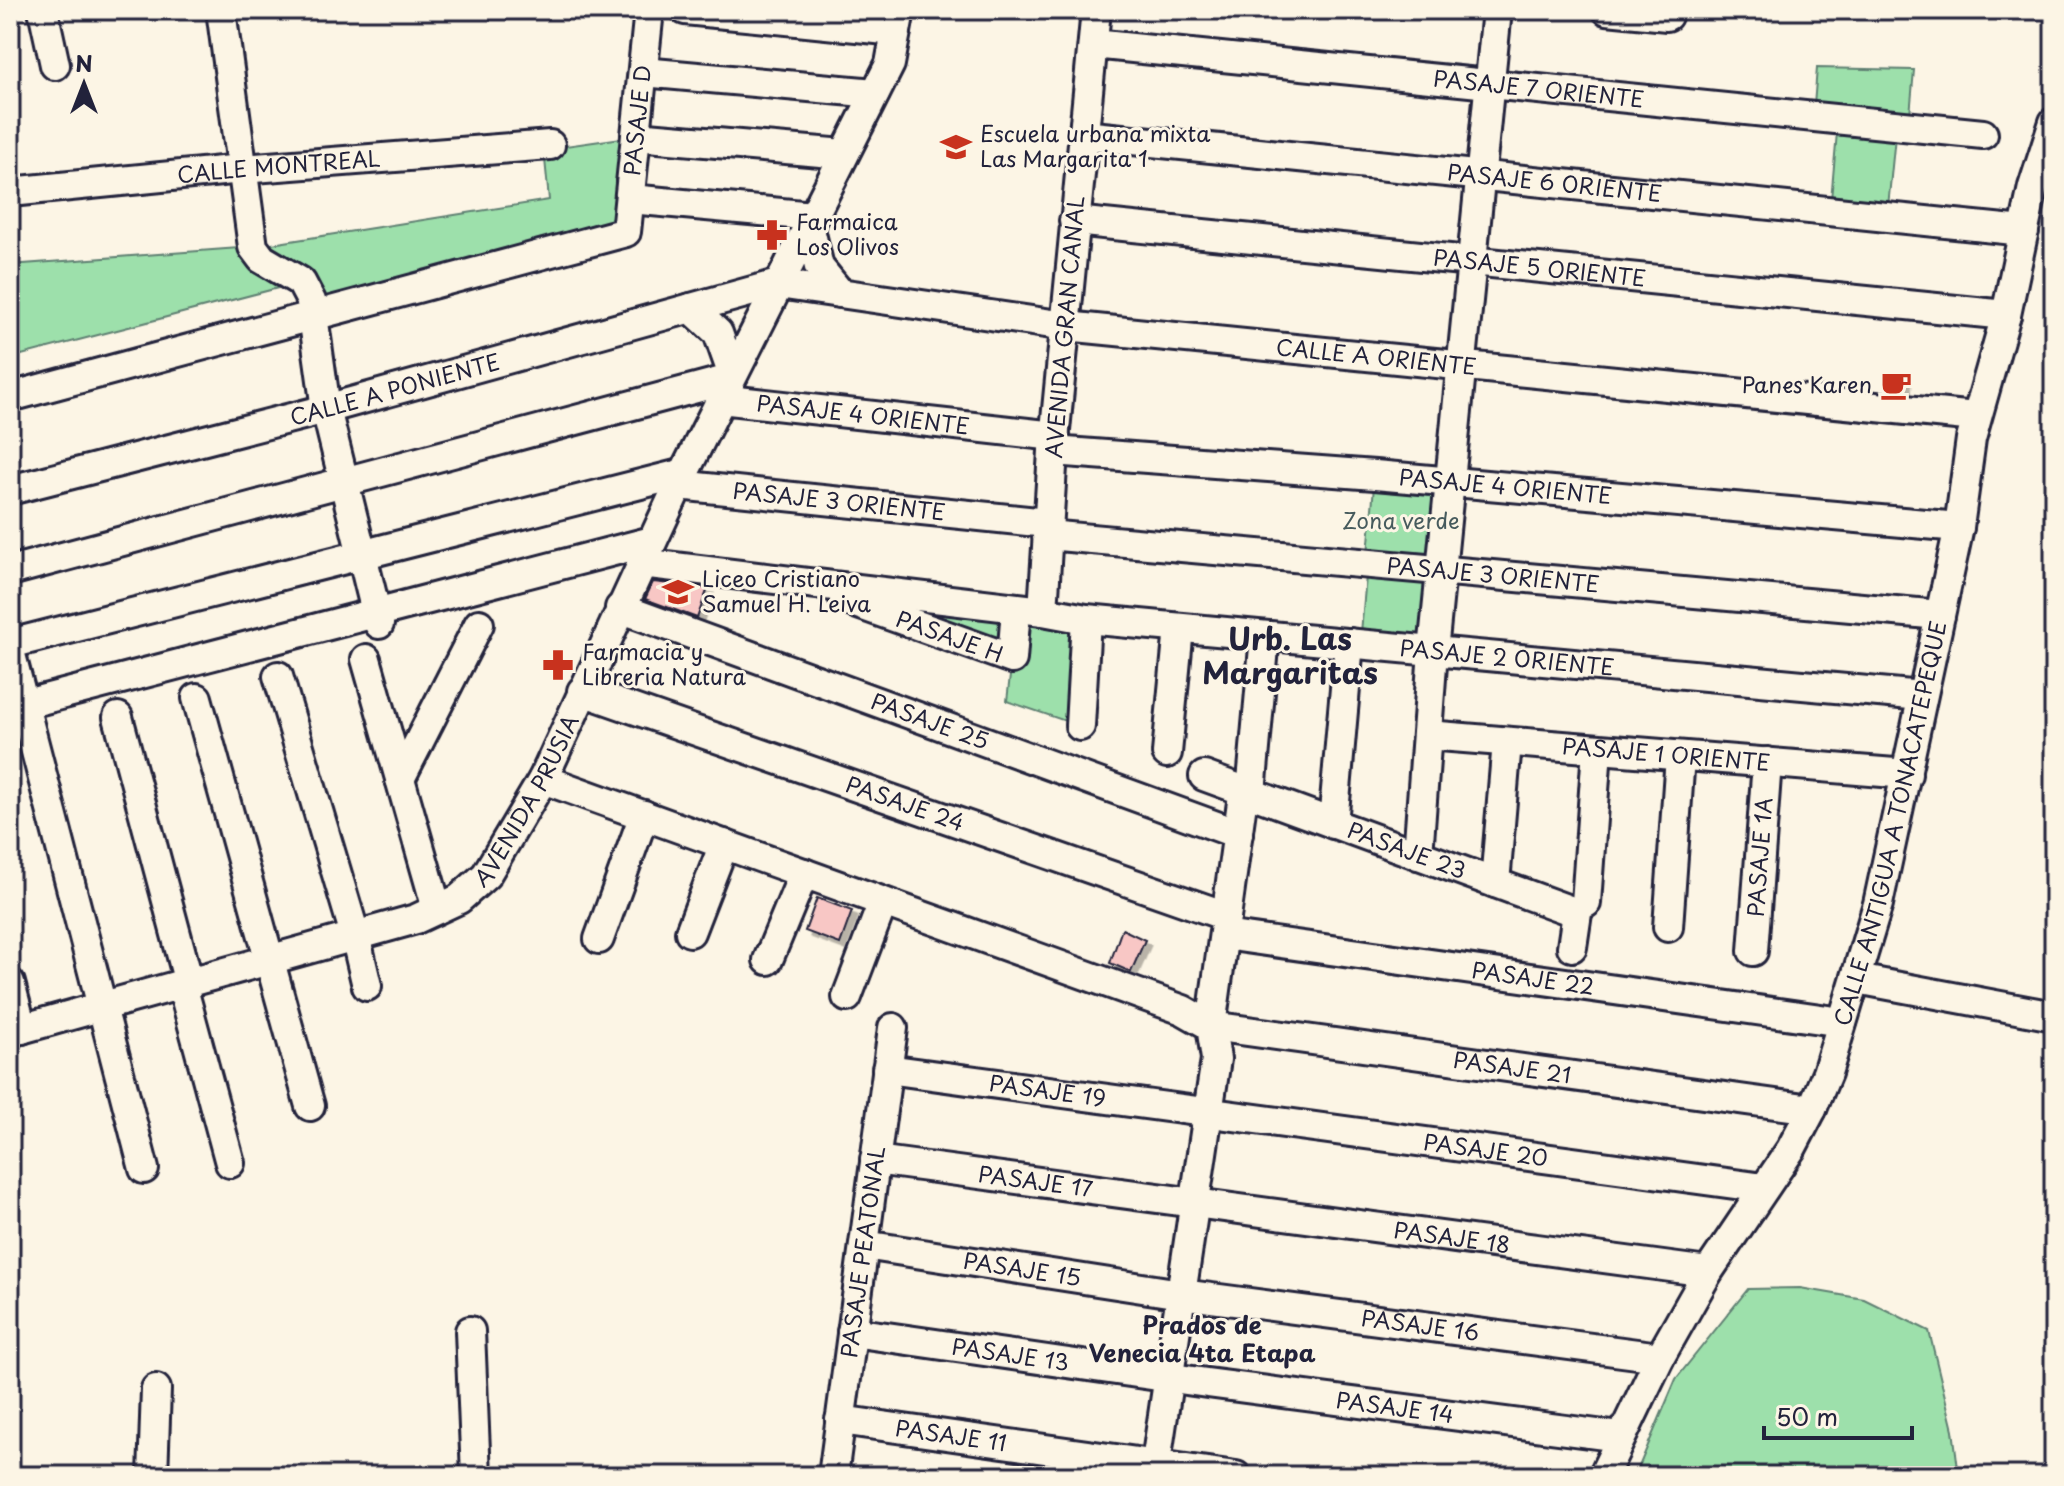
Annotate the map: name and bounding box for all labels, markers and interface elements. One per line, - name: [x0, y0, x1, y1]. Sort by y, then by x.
- north arrow: [44, 44, 124, 124]
- text: N: [75, 46, 93, 79]
- street label: PASAJE 7 ORIENTE: [1432, 61, 1646, 115]
- street label: PASAJE D: [614, 63, 658, 177]
- place label: Escuela urbana mixta Las Margarita 1: [980, 116, 1211, 174]
- school or university icon: Escuela urbana mixta Las Margarita 1: [939, 130, 973, 164]
- street label: CALLE MONTREAL: [176, 140, 382, 190]
- street label: PASAJE 6 ORIENTE: [1446, 154, 1664, 209]
- street label: AVENIDA GRAN CANAL: [1036, 194, 1091, 459]
- place label: Farmaica Los Olivos: [796, 204, 899, 262]
- pharmacy icon: Farmaica Los Olivos: [755, 218, 789, 252]
- street label: PASAJE 5 ORIENTE: [1432, 239, 1648, 294]
- street label: CALLE A ORIENTE: [1275, 329, 1478, 382]
- street label: CALLE A PONIENTE: [286, 344, 504, 433]
- place label: Panes Karen: [1742, 367, 1872, 400]
- cafe icon: Panes Karen: [1879, 368, 1913, 402]
- street label: PASAJE 4 ORIENTE: [755, 385, 972, 441]
- street label: PASAJE 4 ORIENTE: [1398, 459, 1614, 511]
- street label: PASAJE 3 ORIENTE: [731, 473, 947, 527]
- park label: Zona verde: [1342, 503, 1460, 536]
- street label: PASAJE 3 ORIENTE: [1385, 548, 1601, 599]
- place label: Liceo Cristiano Samuel H. Leiva: [702, 561, 871, 619]
- school or university icon: Liceo Cristiano Samuel H. Leiva: [661, 575, 695, 609]
- street label: PASAJE H: [892, 601, 1008, 670]
- district label: Urb. Las Margaritas: [1202, 615, 1378, 694]
- street label: CALLE ANTIGUA A TONACATEPEQUE: [1824, 617, 1953, 1029]
- street label: PASAJE 2 ORIENTE: [1398, 630, 1616, 683]
- place label: Farmacia y Libreria Natura: [582, 634, 747, 692]
- pharmacy icon: Farmacia y Libreria Natura: [541, 648, 575, 682]
- street label: PASAJE 25: [867, 683, 994, 757]
- street label: AVENIDA PRUSIA: [466, 709, 586, 893]
- street label: PASAJE 1 ORIENTE: [1561, 728, 1772, 778]
- street label: PASAJE 24: [842, 766, 969, 838]
- street label: PASAJE 1A: [1738, 796, 1779, 918]
- street label: PASAJE 23: [1343, 812, 1471, 886]
- street label: PASAJE 22: [1470, 952, 1596, 1002]
- street label: PASAJE 21: [1451, 1042, 1573, 1091]
- street label: PASAJE 19: [987, 1065, 1108, 1114]
- street label: PASAJE 20: [1422, 1124, 1550, 1173]
- street label: PASAJE PEATONAL: [831, 1144, 892, 1360]
- street label: PASAJE 17: [976, 1156, 1095, 1204]
- street label: PASAJE 18: [1392, 1212, 1512, 1260]
- street label: PASAJE 15: [961, 1243, 1084, 1293]
- street label: PASAJE 16: [1359, 1300, 1481, 1348]
- district label: Prados de Venecia 4ta Etapa: [1088, 1306, 1316, 1370]
- street label: PASAJE 13: [950, 1329, 1071, 1378]
- street label: PASAJE 14: [1334, 1382, 1456, 1430]
- scale bar: [1764, 1390, 1912, 1440]
- text: 50 m: [1776, 1398, 1838, 1434]
- street label: PASAJE 11: [893, 1410, 1009, 1458]

